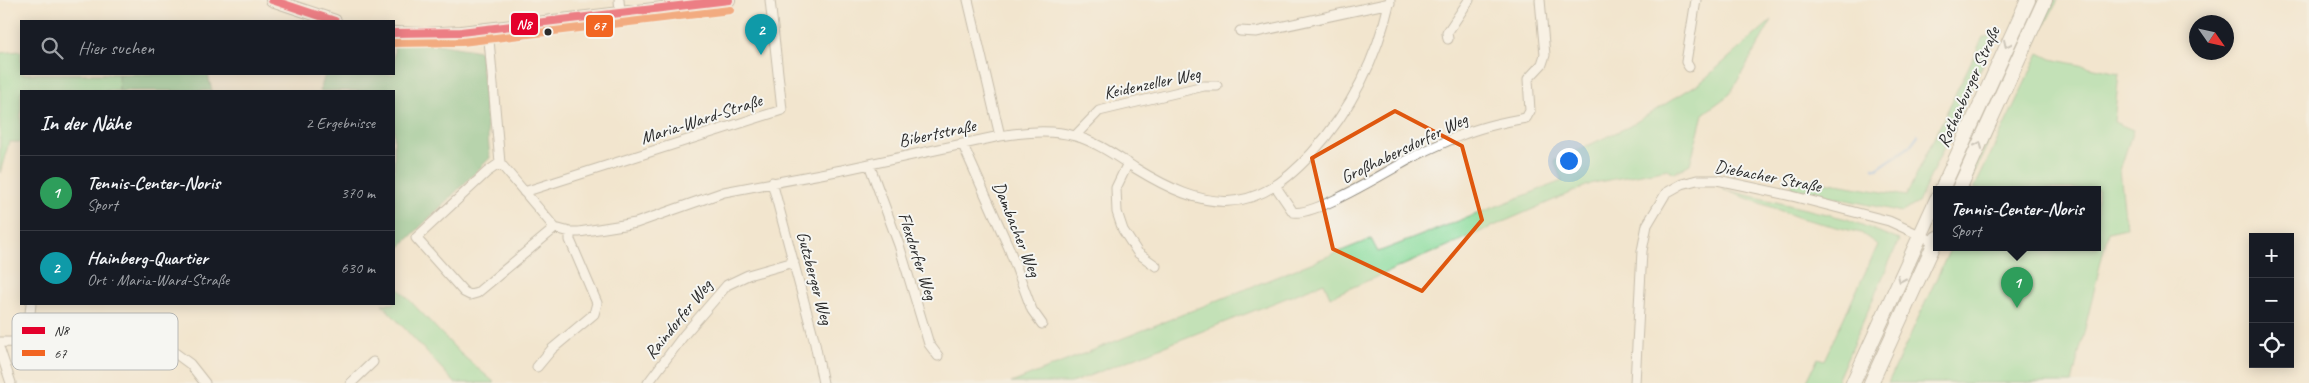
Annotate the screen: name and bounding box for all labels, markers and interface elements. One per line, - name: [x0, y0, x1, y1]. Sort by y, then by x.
- line badge: N8: [510, 12, 539, 36]
- line badge: 67: [585, 14, 614, 38]
- pin: 2: [745, 14, 777, 55]
- north arrow: [2189, 15, 2234, 60]
- text: N8: [517, 16, 533, 33]
- text: 67: [593, 17, 607, 34]
- search box: [20, 20, 395, 75]
- street label: Rothenburger Straße: [1932, 22, 2005, 151]
- unlabelled marker: [543, 27, 553, 37]
- icon: search: [38, 34, 66, 62]
- text: Hier suchen: [78, 36, 154, 60]
- one-way arrow: [2003, 39, 2014, 48]
- street label: Keidenzeller Weg: [1102, 62, 1204, 104]
- street label: Maria-Ward-Straße: [637, 89, 766, 149]
- street label: Großhabersdorfer Weg: [1337, 107, 1472, 188]
- text: In der Nähe: [40, 110, 130, 136]
- text: 2 Ergebnisse: [306, 113, 375, 133]
- street label: Bibertstraße: [897, 114, 979, 152]
- one-way arrow: [1973, 141, 1984, 150]
- your location: [1556, 148, 1582, 174]
- street label: Diebacher Straße: [1713, 155, 1824, 197]
- text: Tennis-Center-Noris: [87, 171, 220, 195]
- street label: Dambacher Weg: [988, 178, 1047, 281]
- text: 1: [52, 183, 60, 203]
- text: 370 m: [341, 183, 375, 203]
- popup: [1933, 186, 2101, 251]
- text: Sport: [87, 195, 118, 215]
- text: Tennis-Center-Noris: [1950, 197, 2084, 221]
- street label: Flexdorfer Weg: [894, 209, 943, 304]
- text: Sport: [1950, 221, 1981, 241]
- street label: Gutzberger Weg: [792, 229, 838, 329]
- map controls: [2249, 233, 2294, 368]
- button: +: [2249, 233, 2294, 278]
- text: Hainberg-Quartier: [87, 246, 208, 270]
- text: 2: [52, 258, 60, 278]
- text: 630 m: [341, 258, 375, 278]
- pin: 1: [2001, 267, 2033, 308]
- text: Ort · Maria-Ward-Straße: [87, 270, 229, 290]
- street label: Raindorfer Weg: [639, 274, 718, 363]
- one-way arrow: [1896, 274, 1907, 283]
- button: −: [2249, 278, 2294, 323]
- legend: [12, 313, 178, 370]
- text: N8: [54, 322, 70, 339]
- button: locate: [2249, 323, 2294, 368]
- text: 67: [54, 345, 67, 362]

